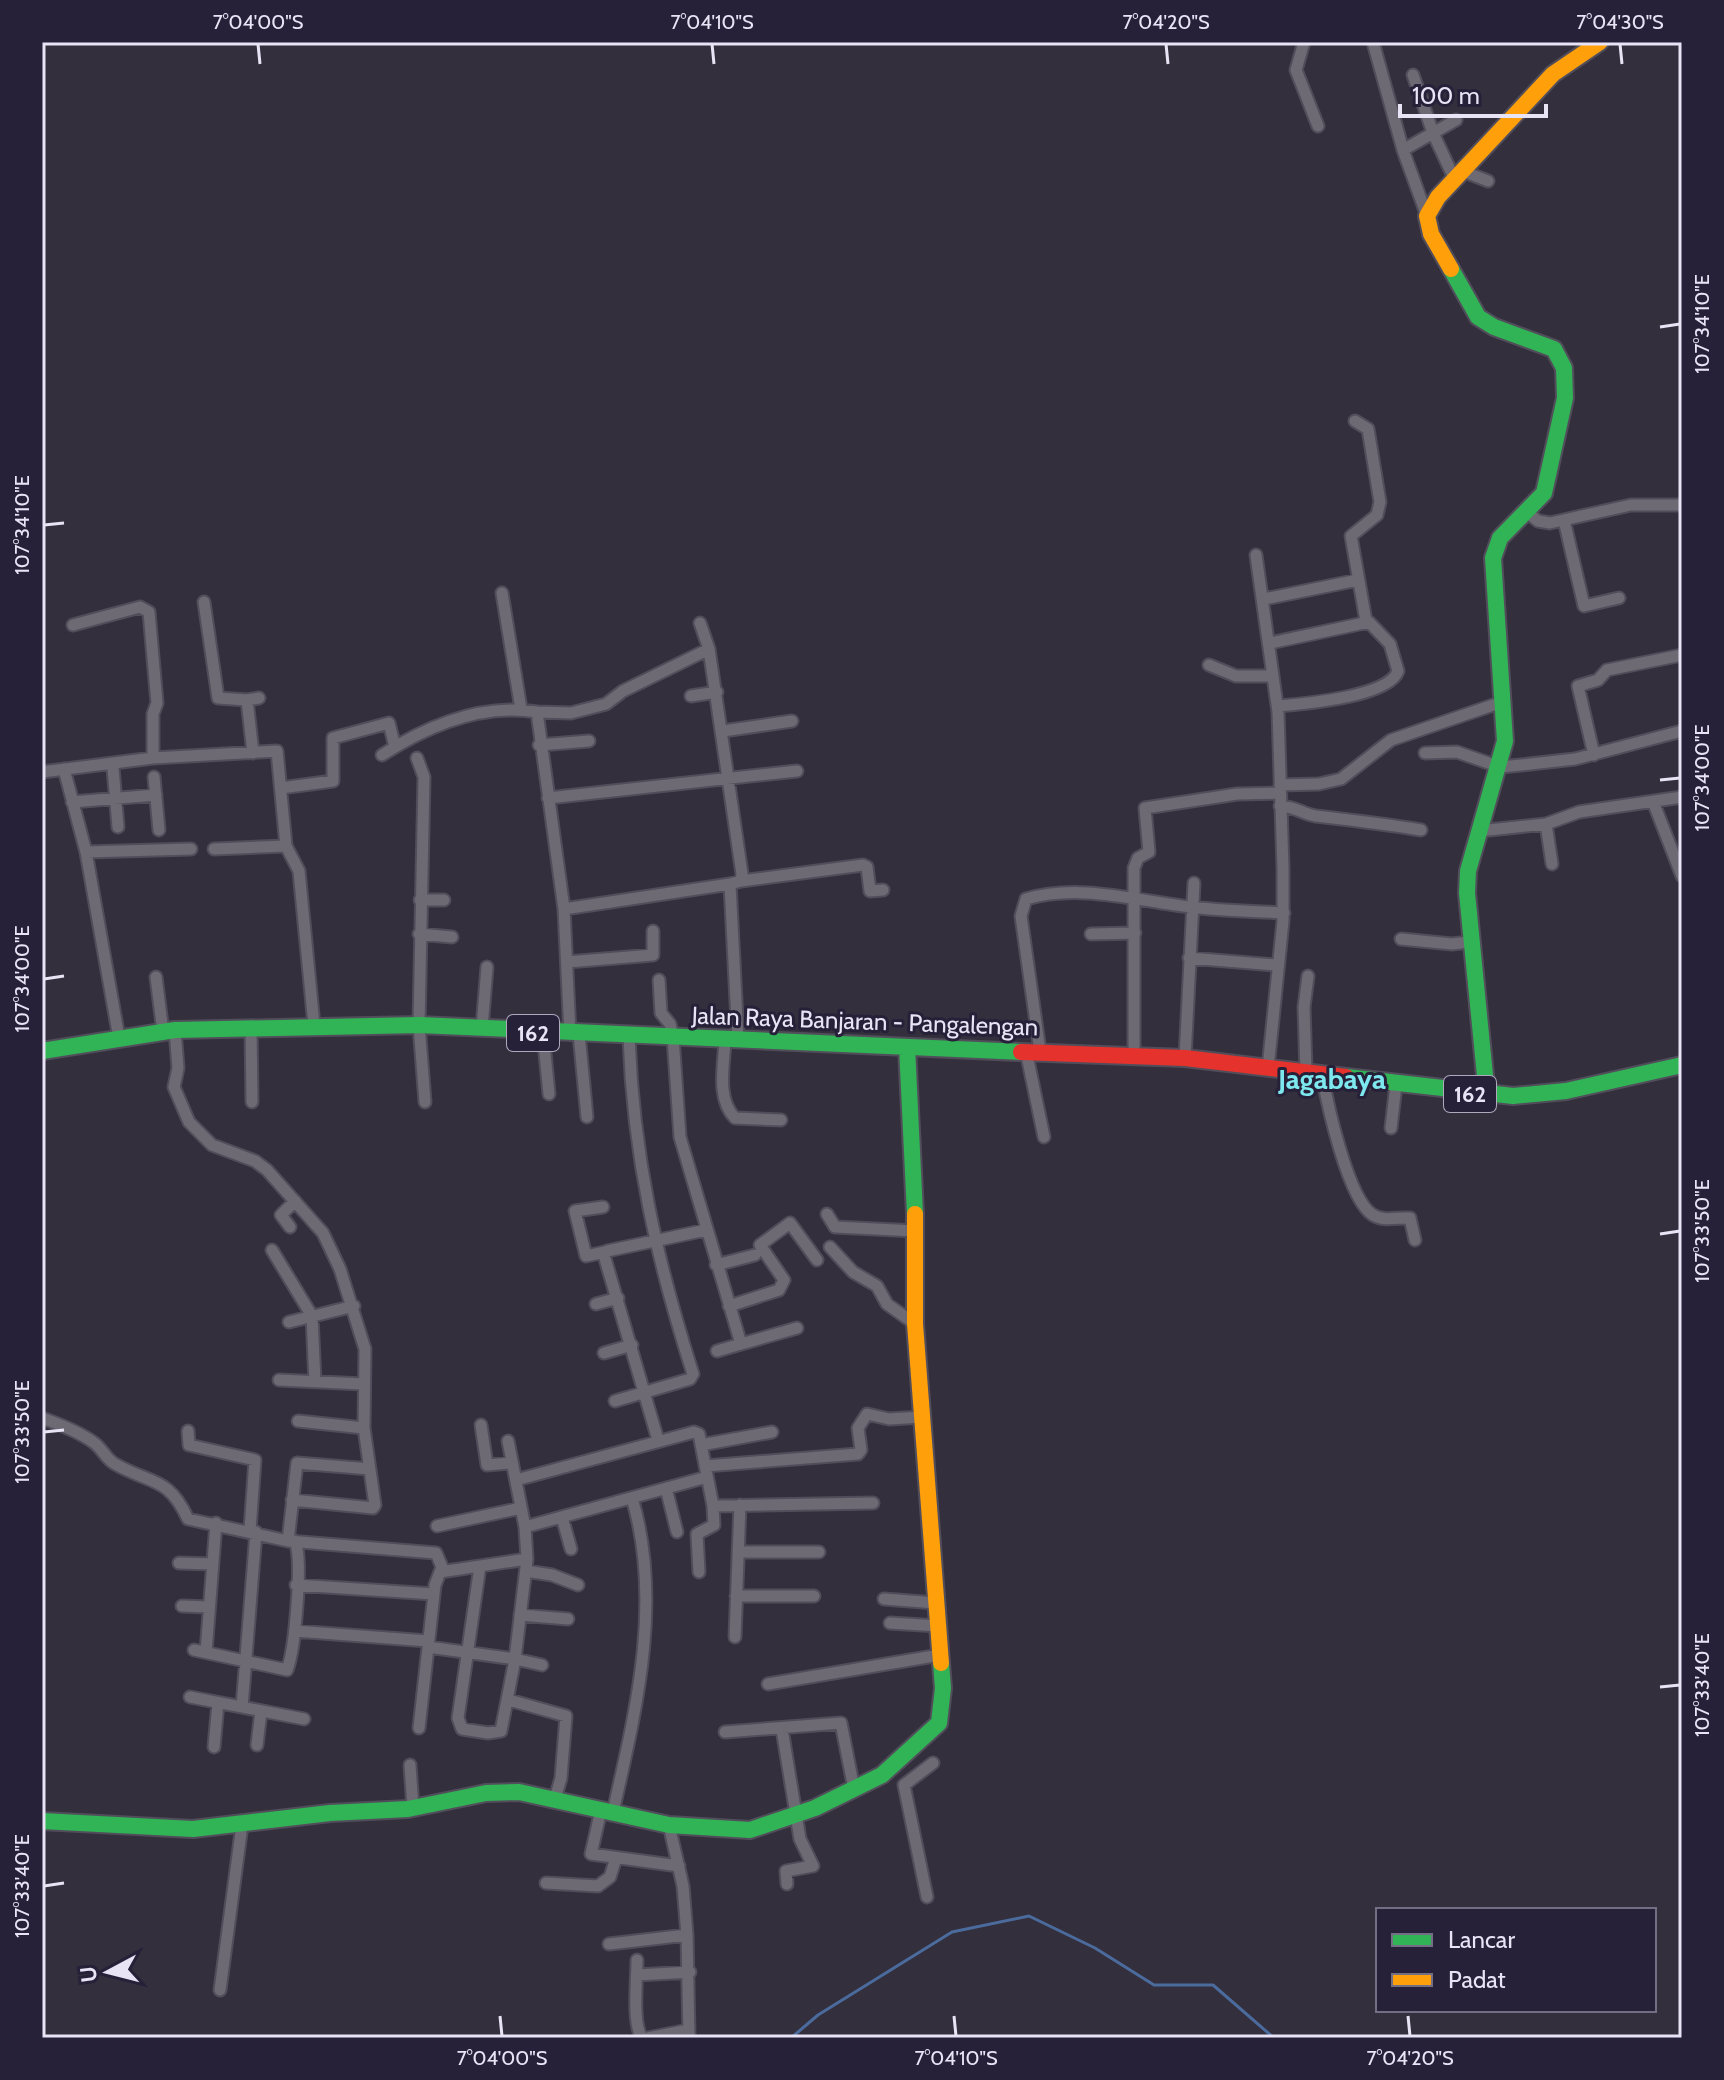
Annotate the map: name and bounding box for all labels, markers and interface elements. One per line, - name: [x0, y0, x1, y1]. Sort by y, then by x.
- text: 7°04'00"S: [213, 10, 304, 34]
- text: 7°04'10"S: [670, 10, 754, 34]
- text: 7°04'20"S: [1122, 10, 1210, 34]
- text: 7°04'30"S: [1576, 10, 1664, 34]
- scale bar: [1400, 68, 1546, 118]
- text: 100 m: [1412, 81, 1480, 110]
- text: 107°34'10"E: [1690, 274, 1714, 374]
- text: 107°34'10"E: [10, 475, 34, 575]
- text: 107°34'00"E: [1690, 724, 1714, 832]
- text: 107°34'00"E: [10, 925, 34, 1033]
- street label: Jalan Raya Banjaran - Pangalengan: [690, 1000, 1039, 1042]
- road number: 162: [507, 1015, 559, 1051]
- district label: Jagabaya: [1277, 1062, 1386, 1096]
- road number: 162: [1444, 1076, 1496, 1112]
- text: 107°33'50"E: [1690, 1179, 1714, 1283]
- text: 107°33'50"E: [10, 1380, 34, 1484]
- text: 107°33'40"E: [1690, 1633, 1714, 1737]
- text: 107°33'40"E: [10, 1834, 34, 1938]
- legend: [1376, 1908, 1656, 2012]
- text: Lancar: [1448, 1925, 1515, 1954]
- north arrow: [68, 1932, 148, 2012]
- text: U: [74, 1965, 103, 1984]
- text: Padat: [1448, 1965, 1506, 1994]
- text: 7°04'00"S: [457, 2046, 548, 2070]
- text: 7°04'10"S: [914, 2046, 998, 2070]
- text: 7°04'20"S: [1366, 2046, 1454, 2070]

